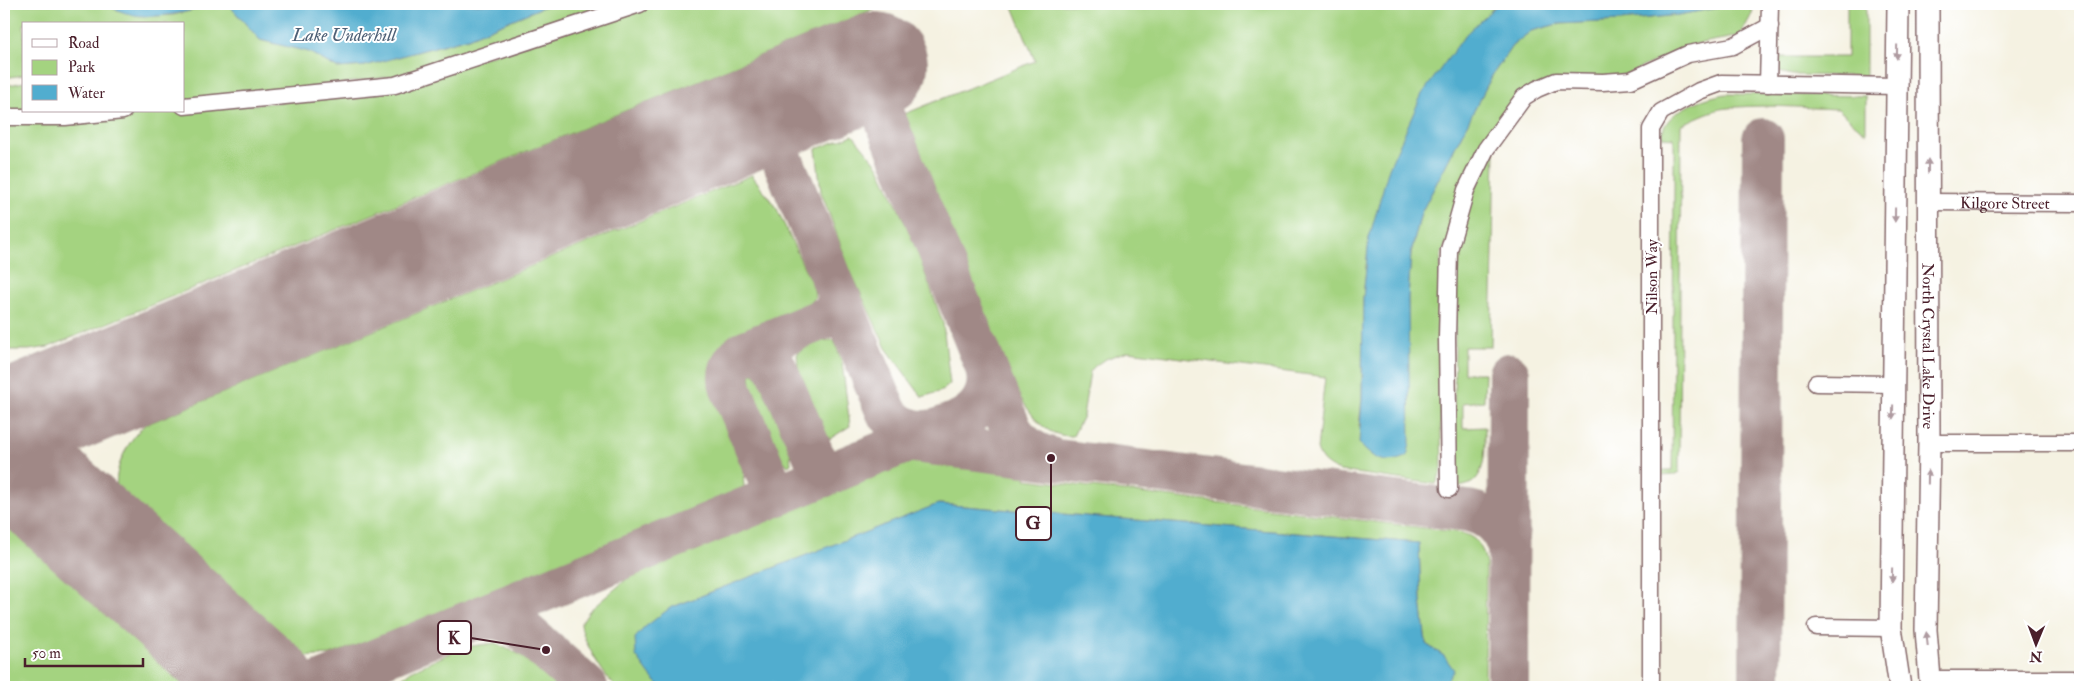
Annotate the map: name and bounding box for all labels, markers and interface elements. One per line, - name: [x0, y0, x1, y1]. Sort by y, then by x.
- legend: [22, 22, 185, 112]
- water label: Lake Underhill: [291, 24, 397, 47]
- text: Road: [68, 34, 100, 53]
- one-way arrow: [1893, 45, 1901, 61]
- text: Park: [68, 58, 95, 77]
- text: Water: [67, 84, 105, 103]
- one-way arrow: [1924, 158, 1932, 174]
- street label: Kilgore Street: [1960, 193, 2050, 214]
- one-way arrow: [1891, 207, 1899, 223]
- street label: Nilson Way: [1642, 238, 1662, 315]
- street label: North Crystal Lake Drive: [1918, 263, 1938, 429]
- one-way arrow: [1889, 405, 1897, 421]
- one-way arrow: [1924, 469, 1932, 485]
- callout: G: [1016, 507, 1051, 540]
- text: G: [1025, 512, 1041, 535]
- one-way arrow: [1888, 567, 1896, 583]
- north arrow: [2012, 618, 2062, 668]
- callout: K: [438, 621, 471, 654]
- text: K: [448, 627, 462, 650]
- one-way arrow: [1922, 631, 1930, 647]
- scale bar: [25, 636, 142, 668]
- text: 50 m: [32, 644, 61, 663]
- text: N: [2029, 648, 2043, 665]

